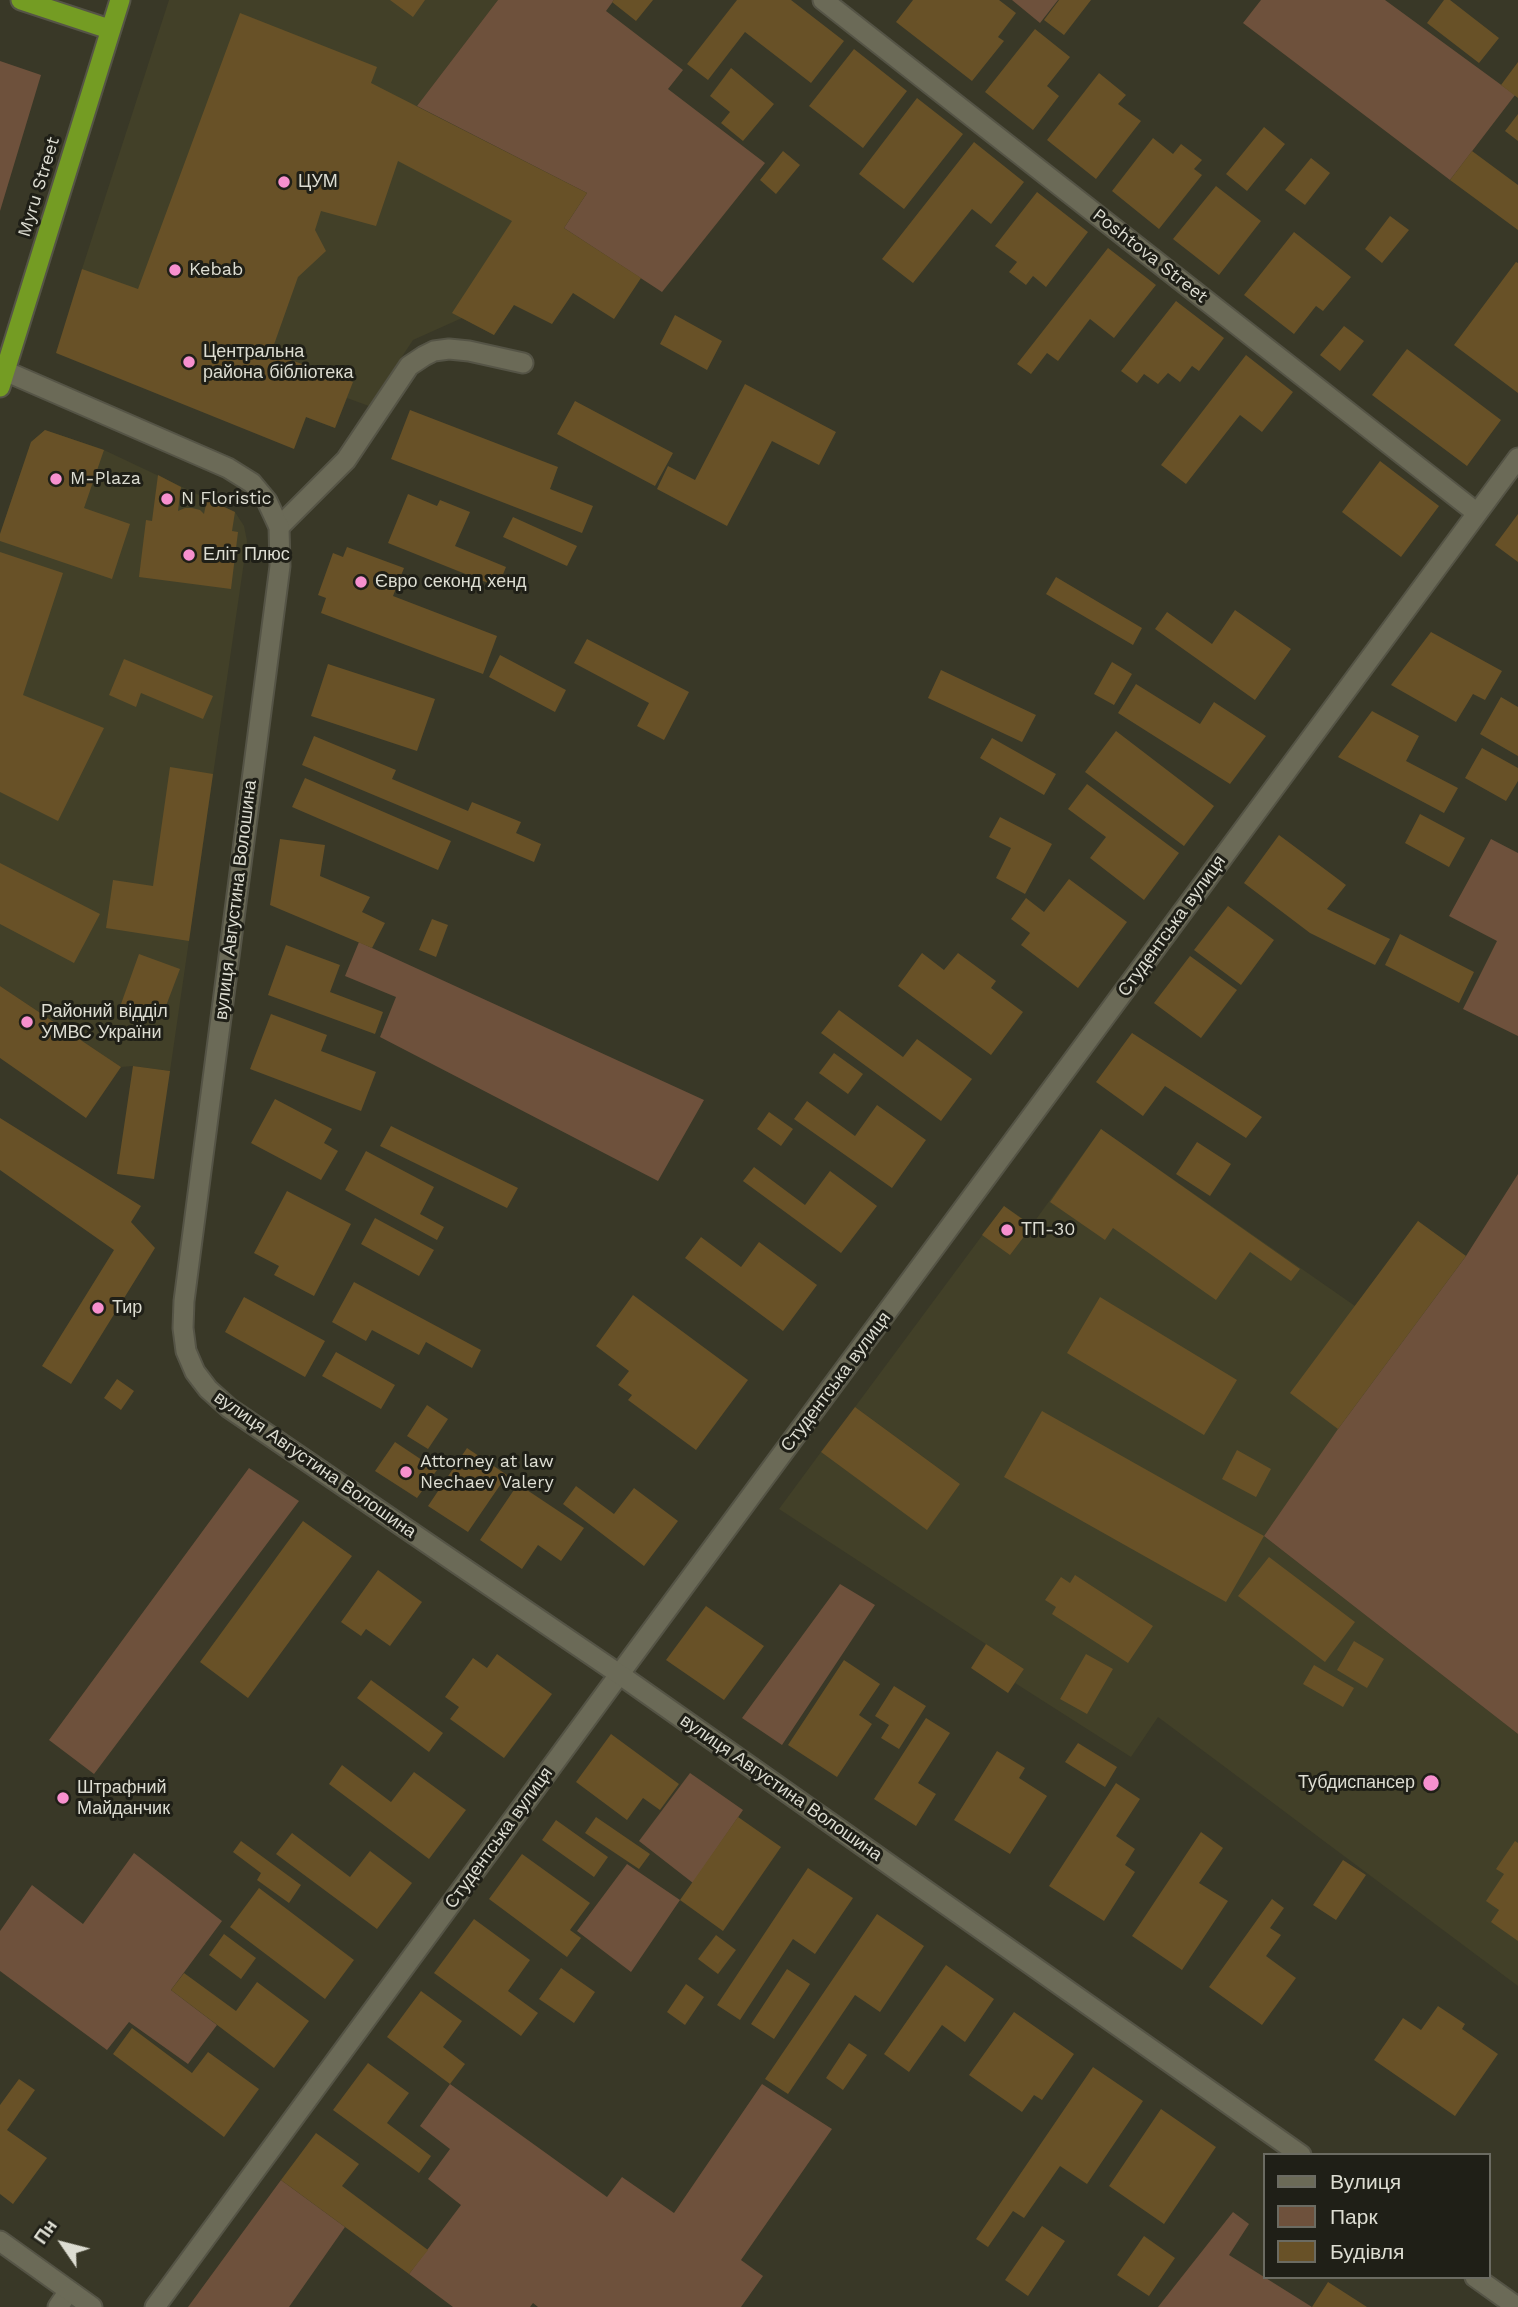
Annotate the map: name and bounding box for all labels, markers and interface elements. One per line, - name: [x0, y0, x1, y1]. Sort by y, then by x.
- street label: Myru Street: [14, 134, 64, 240]
- place label: ЦУМ: [298, 171, 338, 193]
- marker: ЦУМ: [276, 174, 292, 190]
- street label: Poshtova Street: [1088, 204, 1212, 308]
- place label: Kebab: [189, 259, 243, 281]
- marker: Kebab: [167, 262, 183, 278]
- place label: Центральна района бібліотека: [203, 341, 353, 384]
- marker: Центральна района бібліотека: [181, 354, 197, 370]
- place label: M-Plaza: [70, 468, 141, 490]
- marker: M-Plaza: [48, 471, 64, 487]
- place label: N Floristic: [181, 488, 272, 510]
- marker: N Floristic: [159, 491, 175, 507]
- place label: Еліт Плюс: [203, 544, 290, 566]
- marker: Еліт Плюс: [181, 547, 197, 563]
- place label: Євро секонд хенд: [375, 571, 527, 593]
- marker: Євро секонд хенд: [353, 574, 369, 590]
- street label: вулиця Августина Волошина: [211, 779, 261, 1021]
- street label: Студентська вулиця: [1113, 851, 1231, 1001]
- place label: Районий відділ УМВС України: [41, 1001, 168, 1044]
- marker: Районий відділ УМВС України: [19, 1014, 35, 1030]
- place label: ТП-30: [1021, 1219, 1076, 1241]
- marker: ТП-30: [999, 1222, 1015, 1238]
- place label: Тир: [112, 1297, 142, 1319]
- marker: Тир: [90, 1300, 106, 1316]
- street label: Студентська вулиця: [776, 1308, 896, 1456]
- street label: вулиця Августина Волошина: [210, 1387, 420, 1543]
- place label: Attorney at law Nechaev Valery: [420, 1451, 554, 1494]
- marker: Attorney at law Nechaev Valery: [398, 1464, 414, 1480]
- street label: вулиця Августина Волошина: [676, 1710, 886, 1866]
- street label: Студентська вулиця: [440, 1763, 558, 1913]
- place label: Тубдиспансер: [1298, 1772, 1415, 1794]
- marker: Тубдиспансер: [1421, 1773, 1441, 1793]
- place label: Штрафний Майданчик: [77, 1777, 170, 1820]
- marker: Штрафний Майданчик: [55, 1790, 71, 1806]
- legend: [1262, 2153, 1490, 2279]
- text: Вулиця: [1330, 2169, 1401, 2194]
- text: Парк: [1330, 2204, 1378, 2229]
- north arrow: [28, 2209, 98, 2279]
- text: Пн: [29, 2215, 62, 2249]
- text: Будівля: [1330, 2239, 1404, 2264]

